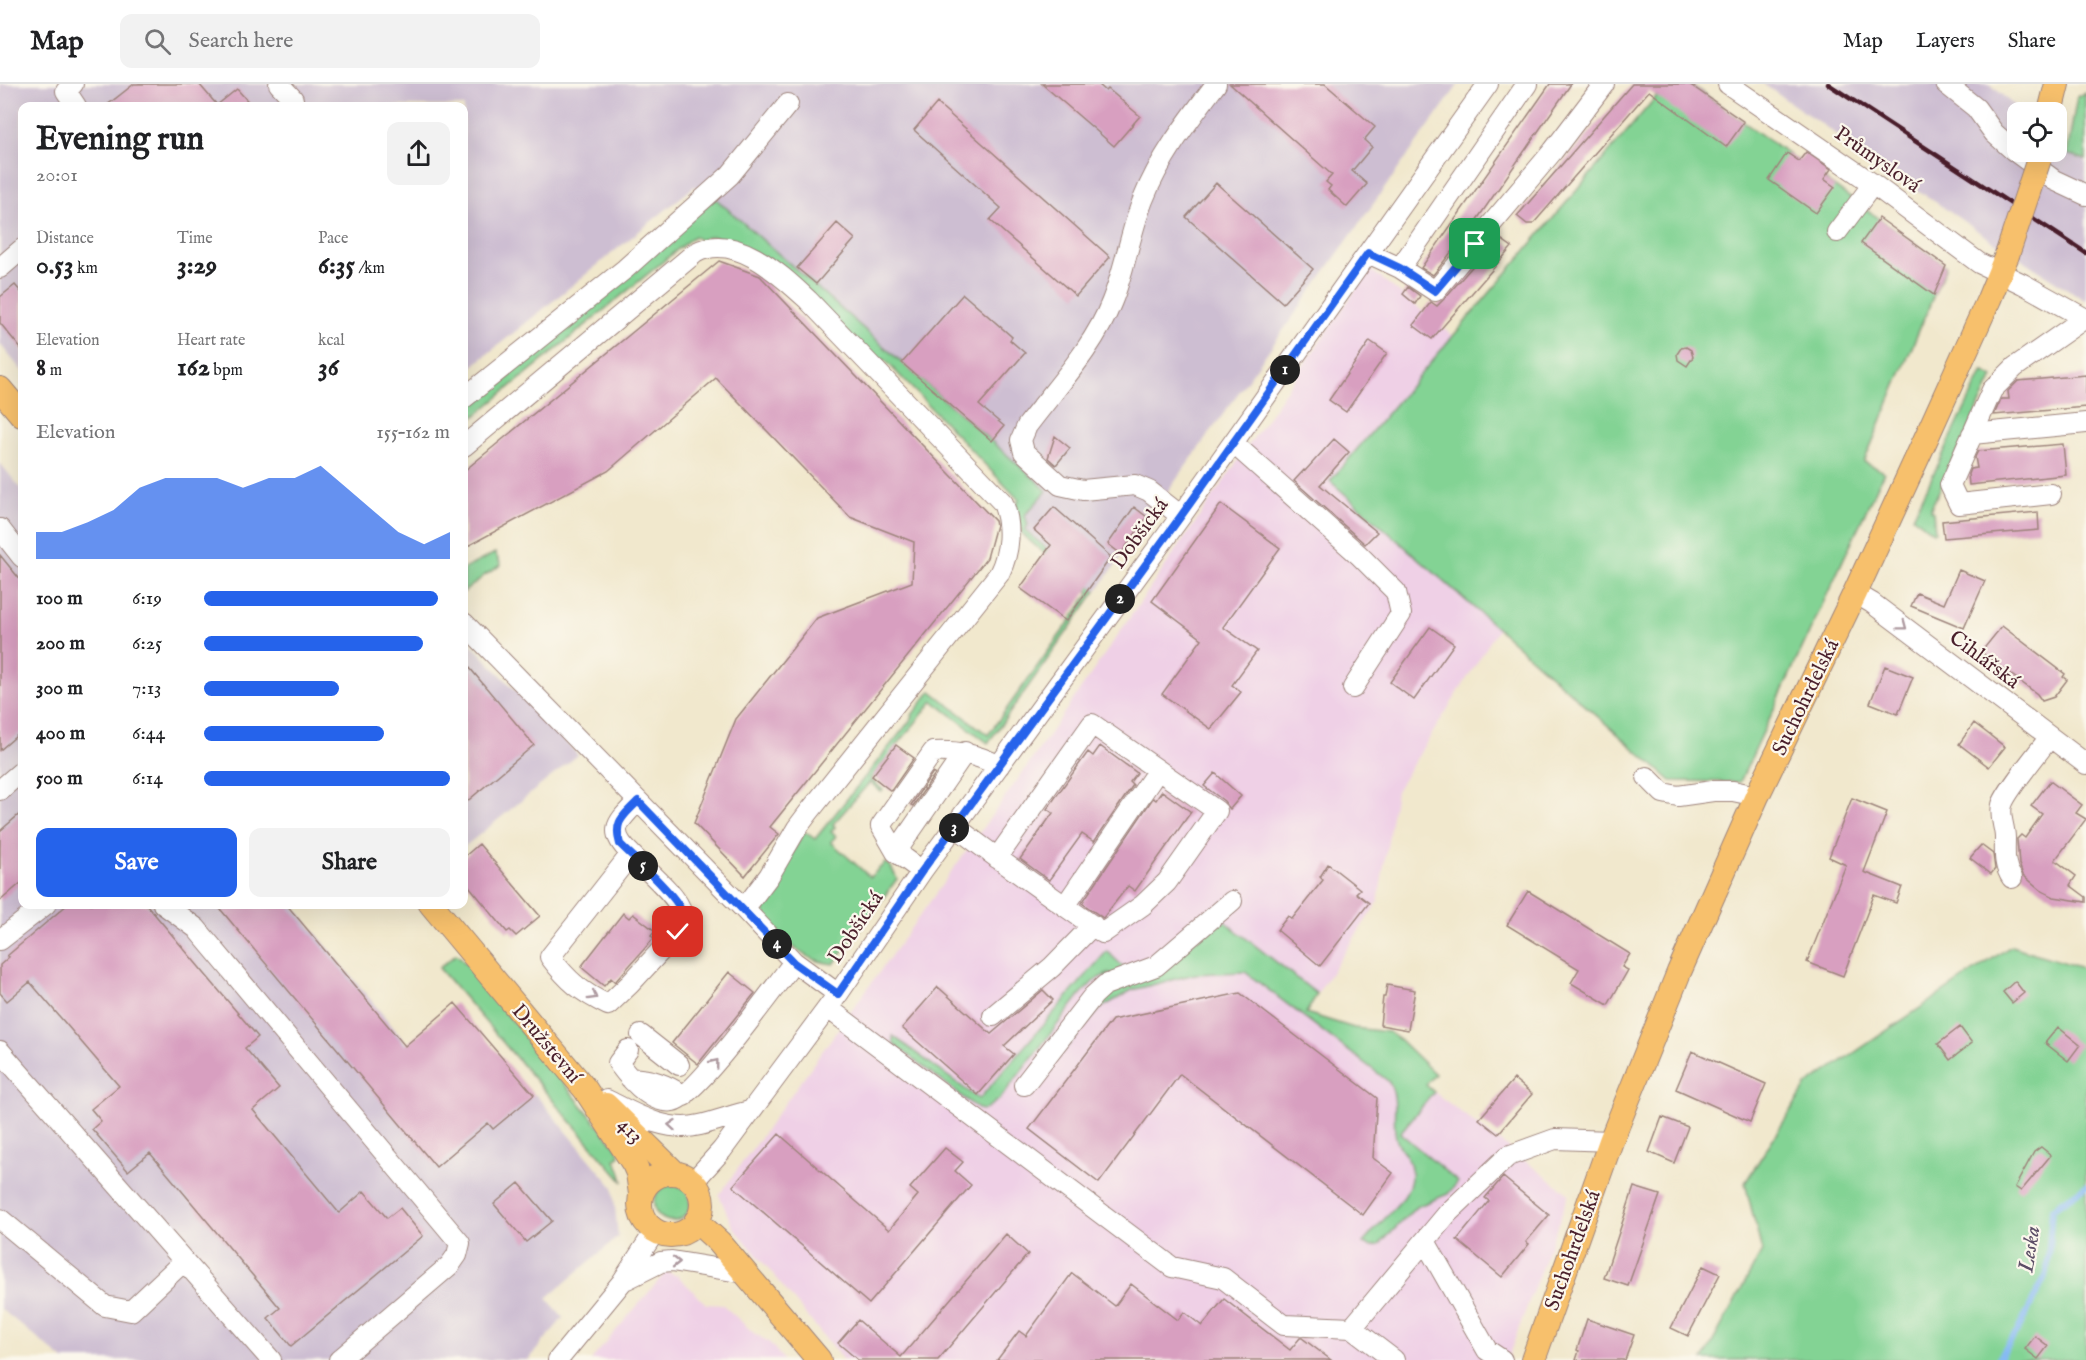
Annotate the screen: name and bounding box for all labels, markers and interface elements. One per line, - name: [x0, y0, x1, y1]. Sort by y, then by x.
- search box: [120, 14, 540, 68]
- text: Map: [30, 24, 84, 59]
- icon: search: [141, 25, 174, 58]
- text: Search here: [189, 27, 293, 55]
- text: Map: [1843, 28, 1883, 55]
- text: Layers: [1916, 28, 1975, 55]
- text: Share: [2008, 28, 2056, 55]
- map controls: [2007, 102, 2067, 162]
- button: locate: [2007, 102, 2067, 162]
- text: Evening run: [36, 119, 204, 161]
- street label: Průmyslová: [1829, 121, 1926, 200]
- button: share: [387, 122, 450, 185]
- text: 20:01: [36, 163, 78, 188]
- pin: [1449, 218, 1500, 269]
- icon: arrive: [1458, 227, 1491, 260]
- text: Distance: [36, 229, 94, 249]
- text: Time: [177, 229, 213, 249]
- text: Pace: [318, 229, 348, 249]
- text: 0.53: [36, 249, 73, 282]
- text: 3:29: [177, 249, 217, 282]
- text: 6:35: [318, 249, 355, 282]
- text: km: [73, 259, 98, 279]
- text: /km: [355, 259, 385, 279]
- text: Elevation: [36, 331, 99, 351]
- text: Heart rate: [177, 331, 245, 351]
- text: kcal: [318, 331, 345, 351]
- text: 8: [36, 351, 46, 384]
- text: 162: [177, 351, 210, 384]
- text: 36: [318, 351, 339, 384]
- pin: 1: [1270, 355, 1300, 385]
- text: 1: [1282, 360, 1288, 380]
- text: m: [46, 361, 62, 381]
- text: bpm: [210, 361, 243, 381]
- text: Elevation: [36, 420, 115, 445]
- text: 155–162 m: [376, 420, 450, 445]
- street label: Dobšická: [1105, 492, 1176, 575]
- pin: 2: [1105, 584, 1135, 614]
- text: 100 m: [36, 586, 83, 611]
- text: 6:19: [132, 586, 162, 611]
- text: 2: [1116, 589, 1124, 609]
- one-way arrow: [1896, 619, 1907, 630]
- street label: Cihlářská: [1943, 625, 2026, 696]
- text: 200 m: [36, 631, 85, 656]
- text: 6:25: [132, 631, 162, 656]
- street label: Suchohrdelská: [1767, 634, 1847, 760]
- text: 300 m: [36, 676, 83, 701]
- text: 7:13: [132, 676, 162, 701]
- text: 400 m: [36, 721, 85, 746]
- text: 6:44: [132, 721, 165, 746]
- text: 500 m: [36, 766, 83, 791]
- text: 6:14: [132, 766, 163, 791]
- pin: 3: [939, 813, 969, 843]
- text: 3: [951, 818, 957, 838]
- button: Save: [36, 828, 237, 897]
- button: Share: [249, 828, 450, 897]
- pin: 5: [628, 851, 658, 881]
- text: 5: [640, 856, 646, 876]
- street label: Dobšická: [822, 886, 891, 969]
- pin: [652, 906, 703, 957]
- icon: check: [661, 915, 694, 948]
- pin: 4: [762, 929, 792, 959]
- text: 4: [773, 934, 781, 954]
- one-way arrow: [587, 989, 597, 1001]
- street label: Družstevní: [505, 999, 588, 1090]
- one-way arrow: [707, 1059, 718, 1070]
- street label: 413: [611, 1112, 649, 1150]
- one-way arrow: [668, 1119, 677, 1132]
- street label: Suchohrdelská: [1539, 1186, 1608, 1314]
- water label: Leska: [2012, 1224, 2047, 1276]
- one-way arrow: [671, 1256, 680, 1268]

